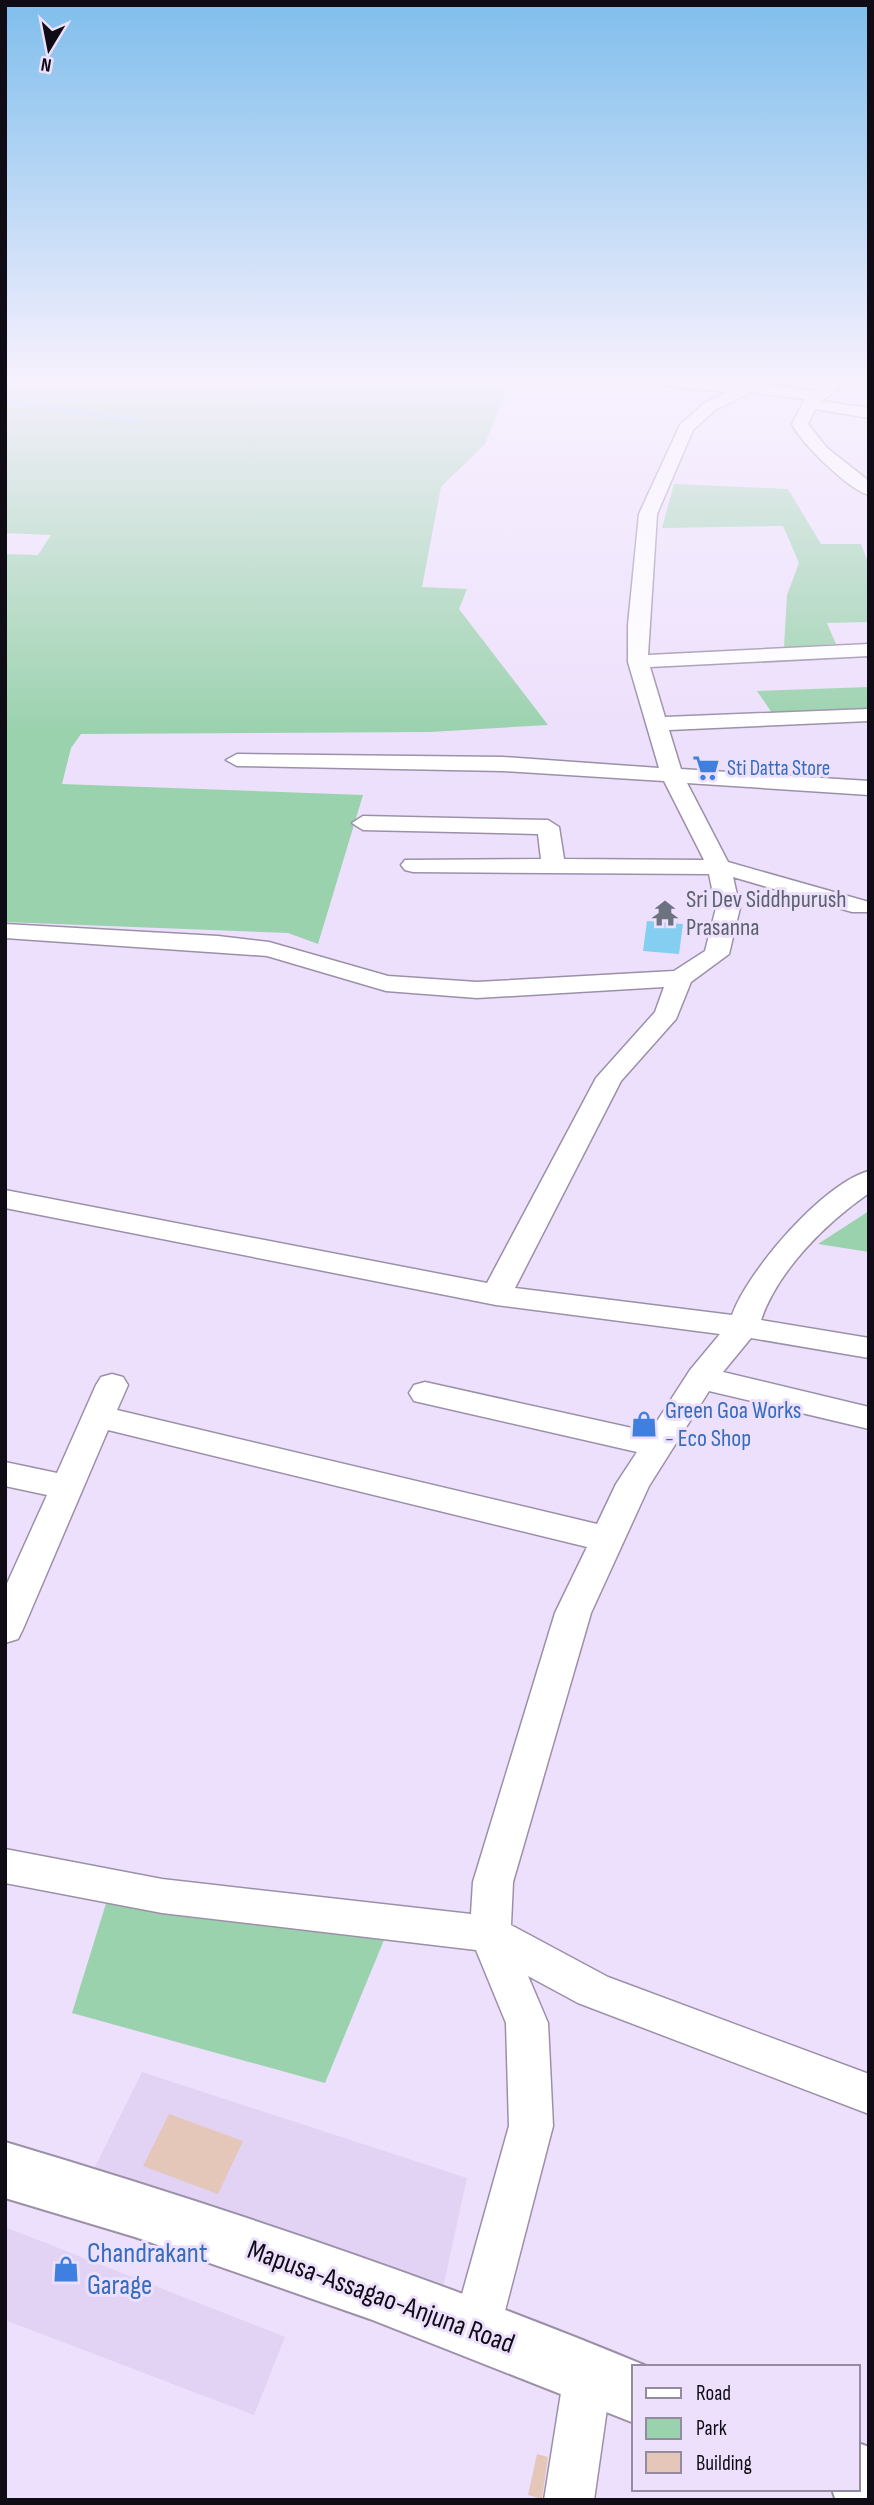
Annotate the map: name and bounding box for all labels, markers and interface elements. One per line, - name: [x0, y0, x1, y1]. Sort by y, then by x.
- north arrow: [14, 14, 84, 84]
- text: N: [39, 52, 53, 76]
- supermarket icon: Sti Datta Store: [691, 753, 721, 783]
- place label: Sti Datta Store: [727, 756, 830, 781]
- place label: Sri Dev Siddhpurush Prasanna: [686, 885, 847, 942]
- temple icon: Sri Dev Siddhpurush Prasanna: [650, 898, 680, 928]
- place label: Green Goa Works - Eco Shop: [665, 1396, 801, 1453]
- shop icon: Green Goa Works - Eco Shop: [629, 1409, 659, 1439]
- street label: Mapusa-Assagao-Anjuna Road: [243, 2233, 519, 2361]
- place label: Chandrakant Garage: [87, 2237, 208, 2302]
- shop icon: Chandrakant Garage: [51, 2254, 81, 2284]
- legend: [632, 2365, 860, 2491]
- text: Road: [696, 2381, 731, 2406]
- text: Park: [696, 2416, 727, 2441]
- text: Building: [696, 2451, 752, 2476]

